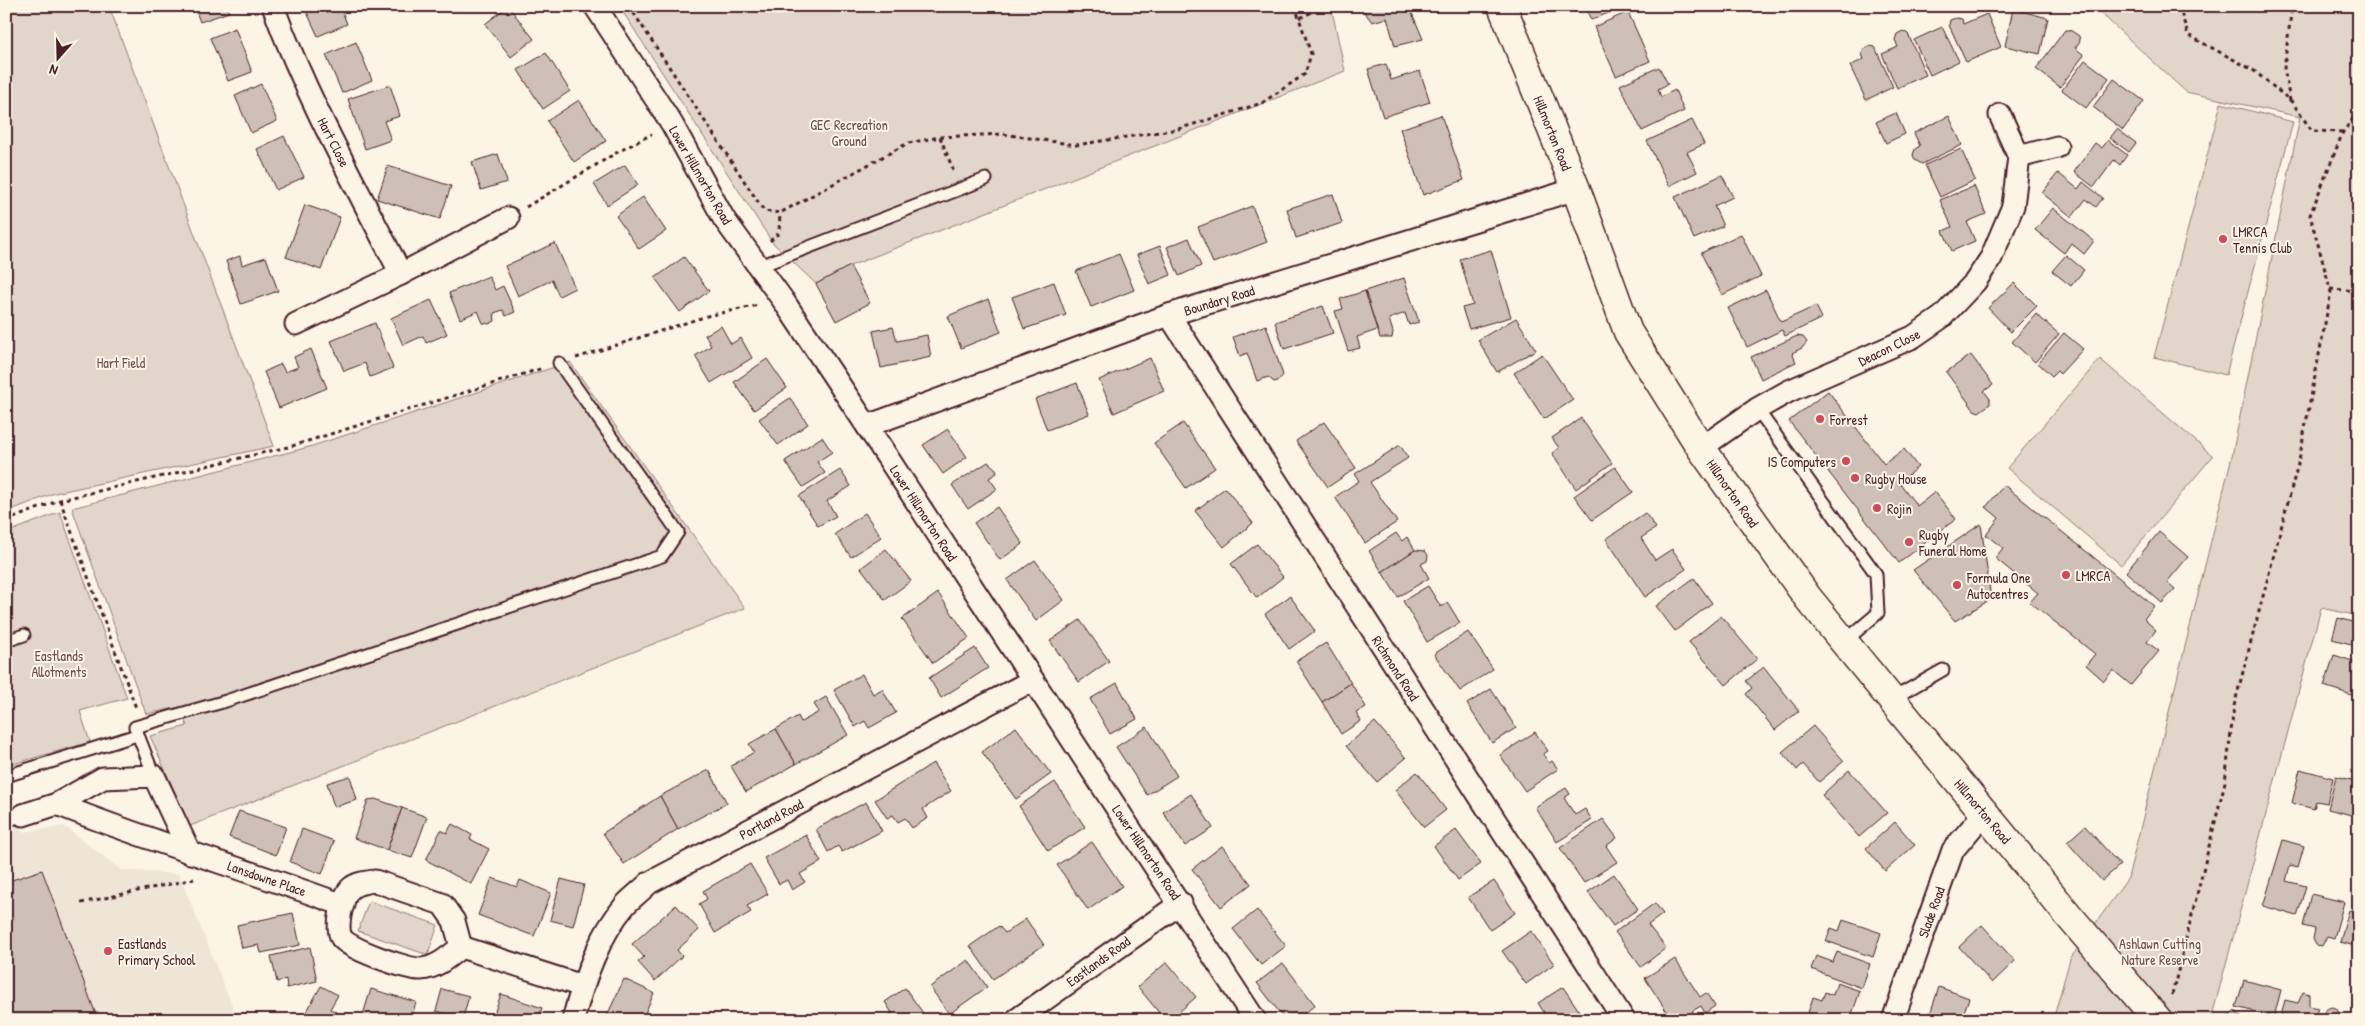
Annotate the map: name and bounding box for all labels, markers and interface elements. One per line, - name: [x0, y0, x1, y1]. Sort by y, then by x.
- north arrow: [32, 32, 82, 82]
- text: N: [46, 60, 60, 81]
- street label: Hillmorton Road: [1529, 93, 1577, 174]
- street label: Hart Close: [313, 114, 355, 171]
- park label: GEC Recreation Ground: [810, 115, 888, 150]
- street label: Lower Hillmorton Road: [665, 122, 737, 228]
- place label: LMRCA Tennis Club: [2233, 222, 2293, 257]
- marker: LMRCA Tennis Club: [2217, 233, 2229, 245]
- street label: Boundary Road: [1181, 280, 1258, 321]
- street label: Deacon Close: [1855, 324, 1923, 370]
- park label: Hart Field: [97, 353, 146, 372]
- place label: Forrest: [1829, 410, 1868, 429]
- marker: Forrest: [1814, 413, 1826, 425]
- place label: IS Computers: [1767, 452, 1836, 472]
- street label: Hillmorton Road: [1702, 455, 1764, 531]
- marker: IS Computers: [1840, 455, 1852, 467]
- street label: Lower Hillmorton Road: [886, 461, 962, 565]
- place label: Rugby House: [1865, 469, 1927, 489]
- marker: Rugby House: [1849, 472, 1861, 484]
- place label: Rojin: [1887, 499, 1912, 519]
- marker: Rojin: [1871, 502, 1883, 514]
- place label: Rugby Funeral Home: [1918, 525, 1987, 560]
- marker: Rugby Funeral Home: [1903, 536, 1915, 548]
- place label: LMRCA: [2076, 566, 2111, 585]
- place label: Formula One Autocentres: [1966, 568, 2031, 603]
- marker: LMRCA: [2060, 569, 2072, 581]
- marker: Formula One Autocentres: [1951, 579, 1963, 591]
- street label: Richmond Road: [1368, 632, 1424, 705]
- park label: Eastlands Allotments: [32, 646, 86, 681]
- street label: Hillmorton Road: [1950, 775, 2016, 848]
- street label: Portland Road: [736, 794, 807, 844]
- street label: Lower Hillmorton Road: [1108, 801, 1186, 904]
- street label: Lansdowne Place: [225, 856, 309, 900]
- street label: Slade Road: [1913, 883, 1949, 940]
- street label: Eastlands Road: [1062, 931, 1134, 991]
- place label: Eastlands Primary School: [118, 934, 196, 970]
- park label: Ashlawn Cutting Nature Reserve: [2119, 934, 2201, 969]
- marker: Eastlands Primary School: [102, 945, 114, 957]

